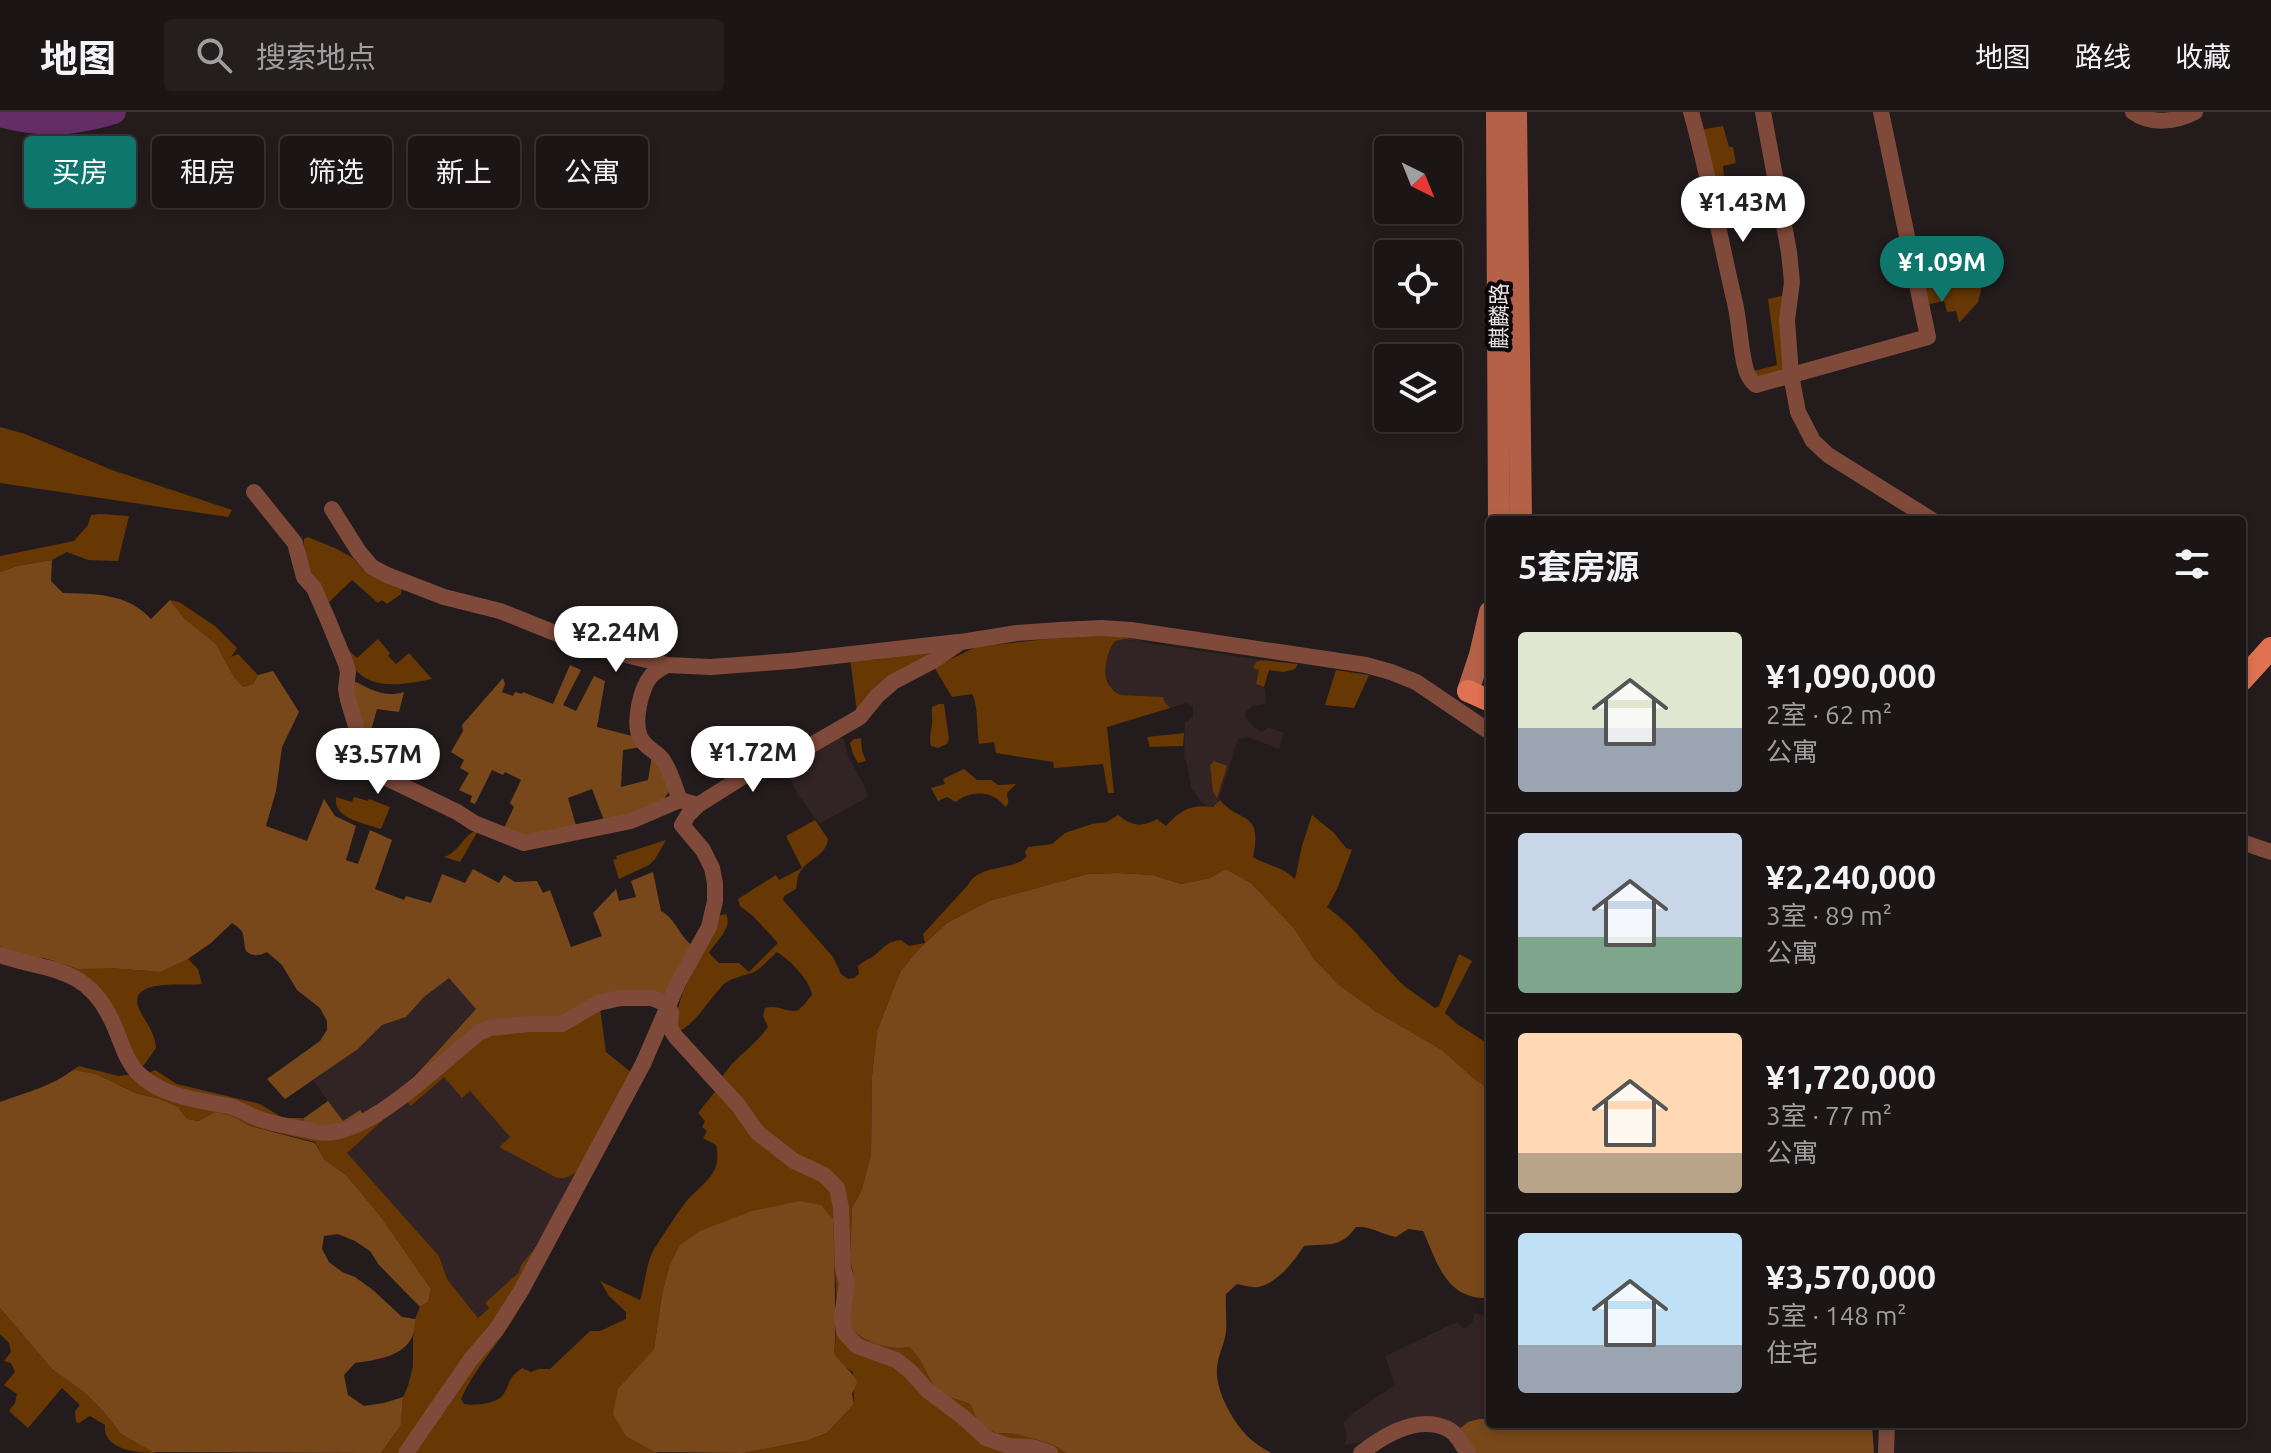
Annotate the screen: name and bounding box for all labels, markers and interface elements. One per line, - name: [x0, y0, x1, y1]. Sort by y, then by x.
- search box: [164, 19, 724, 91]
- icon: search: [192, 33, 236, 77]
- text: 地图: [40, 37, 116, 79]
- text: 搜索地点: [256, 40, 376, 74]
- text: 地图: [1975, 41, 2031, 72]
- text: 路线: [2075, 41, 2131, 72]
- text: 收藏: [2175, 41, 2231, 72]
- chip: 买房: [24, 136, 136, 208]
- chip: 租房: [152, 136, 264, 208]
- chip: 筛选: [280, 136, 392, 208]
- chip: 新上: [408, 136, 520, 208]
- chip: 公寓: [536, 136, 648, 208]
- north arrow: [1374, 136, 1462, 224]
- map controls: [1374, 136, 1462, 432]
- pin: ¥1.43M: [1678, 176, 1808, 244]
- text: ¥1.43M: [1699, 187, 1787, 216]
- pin: ¥1.09M: [1877, 236, 2007, 304]
- button: locate: [1374, 240, 1462, 328]
- text: ¥1.09M: [1898, 247, 1986, 276]
- street label: 麒麟路: [1486, 283, 1511, 349]
- button: layers: [1374, 344, 1462, 432]
- icon: filters: [2170, 542, 2214, 586]
- text: 5套房源: [1518, 547, 1639, 585]
- pin: ¥2.24M: [551, 606, 681, 674]
- text: ¥2.24M: [572, 617, 660, 646]
- text: ¥1,090,000: [1766, 656, 1936, 694]
- icon: home: [1582, 664, 1678, 760]
- text: 2室 · 62 m²: [1766, 700, 1892, 729]
- pin: ¥1.72M: [688, 726, 818, 794]
- pin: ¥3.57M: [313, 728, 443, 796]
- text: ¥1.72M: [709, 737, 797, 766]
- text: 公寓: [1766, 737, 1818, 766]
- text: ¥3.57M: [334, 739, 422, 768]
- text: ¥2,240,000: [1766, 857, 1936, 895]
- icon: home: [1582, 865, 1678, 961]
- text: 3室 · 89 m²: [1766, 901, 1892, 930]
- text: 公寓: [1766, 938, 1818, 967]
- text: ¥1,720,000: [1766, 1057, 1936, 1095]
- icon: home: [1582, 1065, 1678, 1161]
- text: 3室 · 77 m²: [1766, 1101, 1892, 1130]
- text: 公寓: [1766, 1138, 1818, 1167]
- text: ¥3,570,000: [1766, 1257, 1936, 1295]
- icon: home: [1582, 1265, 1678, 1361]
- text: 5室 · 148 m²: [1766, 1301, 1907, 1330]
- text: 住宅: [1766, 1338, 1818, 1367]

